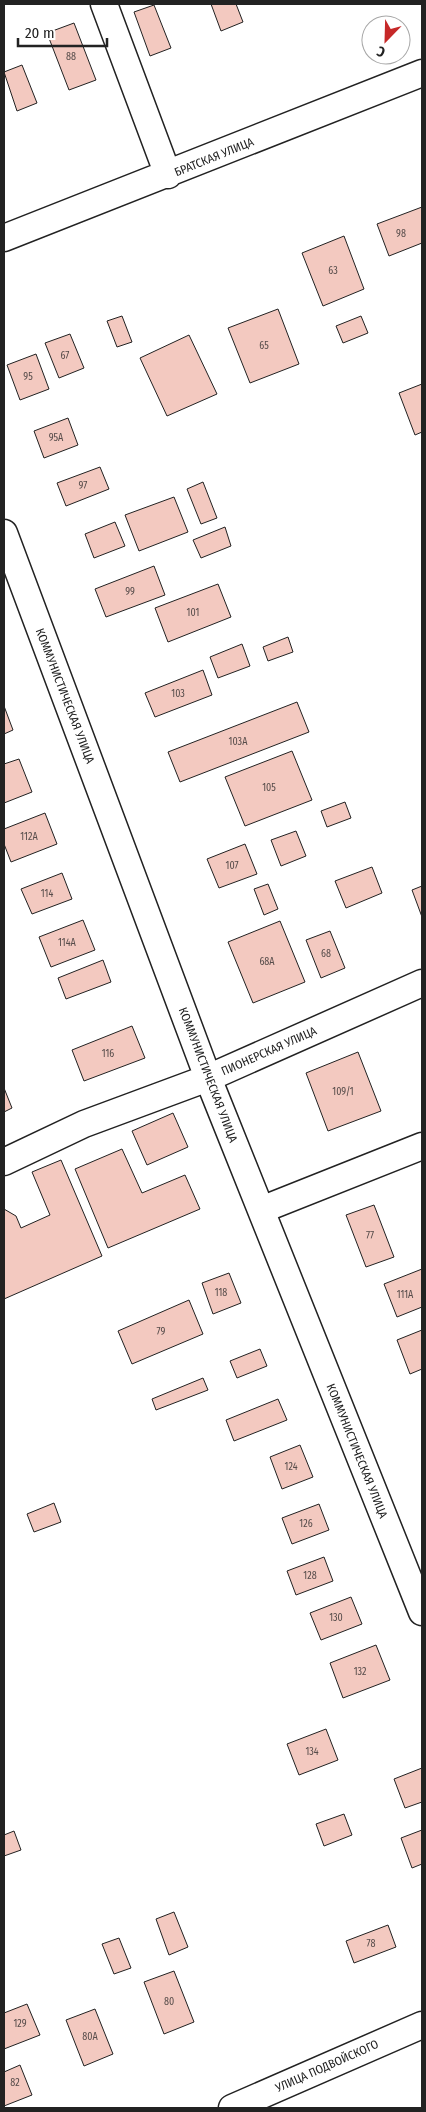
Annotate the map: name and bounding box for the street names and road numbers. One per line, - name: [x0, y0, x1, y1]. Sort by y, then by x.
- street label: БРАТСКАЯ УЛИЦА: [172, 134, 256, 179]
- street label: КОММУНИСТИЧЕСКАЯ УЛИЦА: [33, 626, 98, 766]
- street label: КОММУНИСТИЧЕСКАЯ УЛИЦА: [176, 1005, 241, 1145]
- street label: ПИОНЕРСКАЯ УЛИЦА: [219, 1023, 319, 1078]
- street label: КОММУНИСТИЧЕСКАЯ УЛИЦА: [324, 1382, 391, 1521]
- street label: УЛИЦА ПОДВОЙСКОГО: [272, 2036, 381, 2095]

